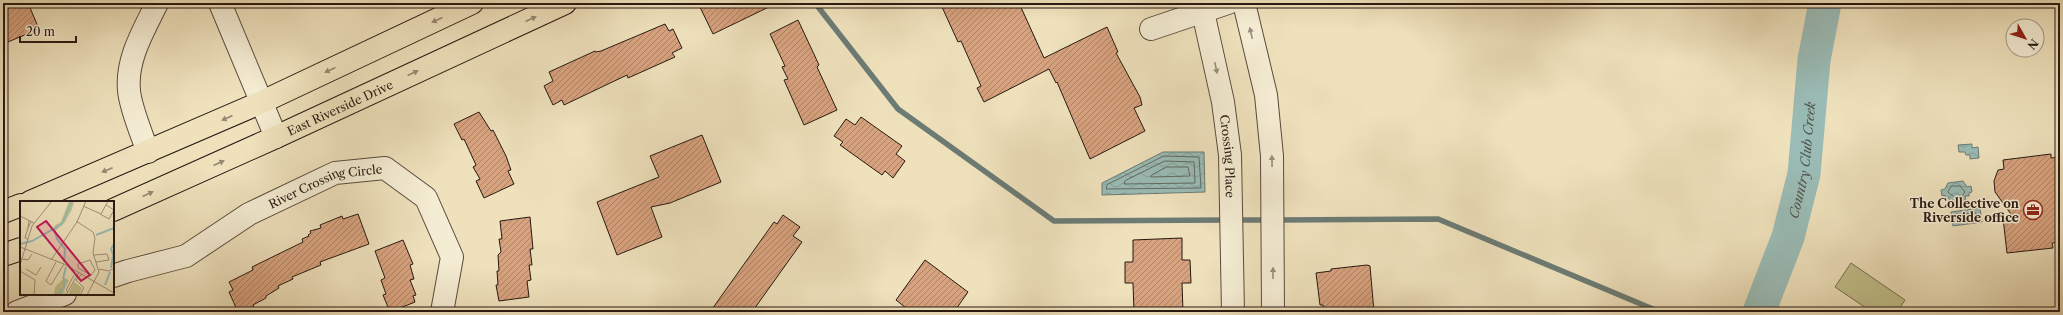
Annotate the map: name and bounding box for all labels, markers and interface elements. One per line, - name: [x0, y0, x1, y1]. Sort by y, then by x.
- one-way arrow: [525, 16, 537, 22]
- one-way arrow: [431, 17, 442, 23]
- scale bar: [20, 18, 76, 44]
- north arrow: [2005, 18, 2045, 58]
- text: 20 m: [26, 24, 55, 39]
- one-way arrow: [1248, 27, 1254, 39]
- text: N: [2024, 36, 2041, 53]
- one-way arrow: [1214, 62, 1220, 74]
- one-way arrow: [324, 67, 335, 73]
- one-way arrow: [408, 70, 420, 76]
- street label: East Riverside Drive: [285, 76, 395, 138]
- water label: Country Club Creek: [1785, 101, 1818, 220]
- street label: Crossing Place: [1217, 114, 1238, 198]
- one-way arrow: [221, 115, 232, 121]
- one-way arrow: [1269, 154, 1275, 167]
- one-way arrow: [213, 160, 224, 166]
- street label: River Crossing Circle: [266, 161, 383, 211]
- one-way arrow: [101, 167, 113, 173]
- one-way arrow: [142, 191, 154, 197]
- place label: The Collective on Riverside office: [1910, 196, 2020, 225]
- office icon: The Collective on Riverside office: [2022, 199, 2044, 221]
- inset map: [20, 201, 114, 295]
- one-way arrow: [1270, 266, 1276, 279]

